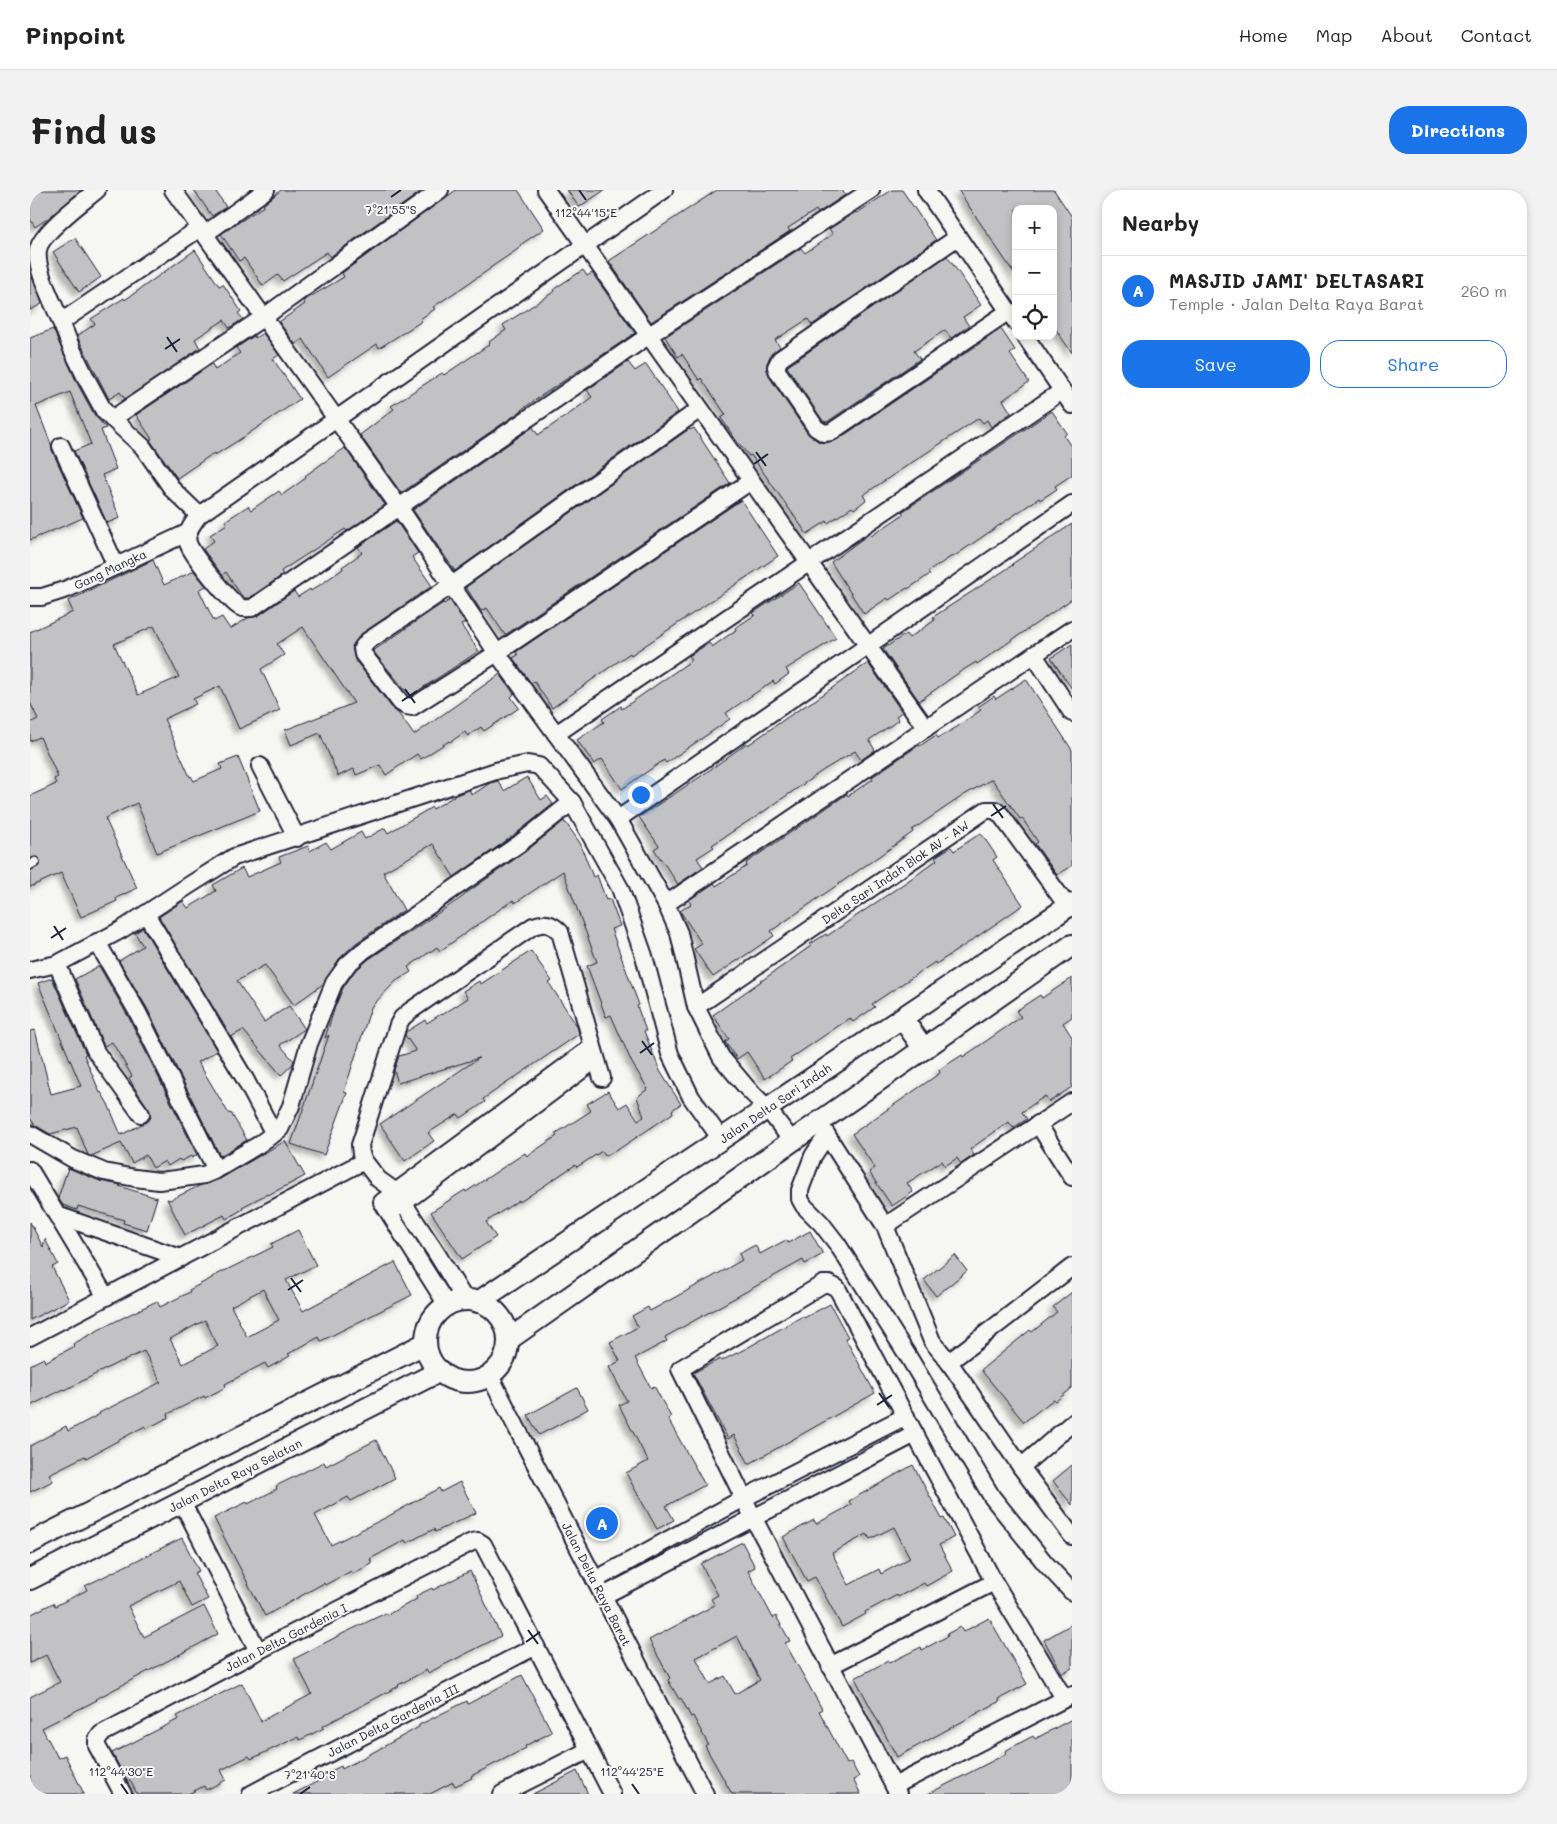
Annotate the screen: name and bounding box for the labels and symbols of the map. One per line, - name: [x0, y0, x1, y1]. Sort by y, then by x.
- text: 7°21'55"S: [366, 201, 417, 217]
- text: 112°44'15"E: [555, 204, 617, 220]
- street label: Gang Mangka: [71, 545, 149, 593]
- your location: [628, 782, 654, 808]
- street label: Delta Sari Indah Blok AV - AW: [818, 817, 972, 927]
- street label: Jalan Delta Sari Indah: [716, 1059, 834, 1146]
- street label: Jalan Delta Raya Selatan: [166, 1434, 304, 1516]
- pin: A: [586, 1504, 618, 1542]
- street label: Jalan Delta Raya Barat: [559, 1519, 635, 1649]
- street label: Jalan Delta Gardenia I: [222, 1599, 350, 1675]
- street label: Jalan Delta Gardenia III: [325, 1680, 461, 1760]
- text: 112°44'30"E: [89, 1763, 153, 1779]
- text: 112°44'25"E: [600, 1763, 664, 1779]
- text: 7°21'40"S: [284, 1766, 336, 1782]

